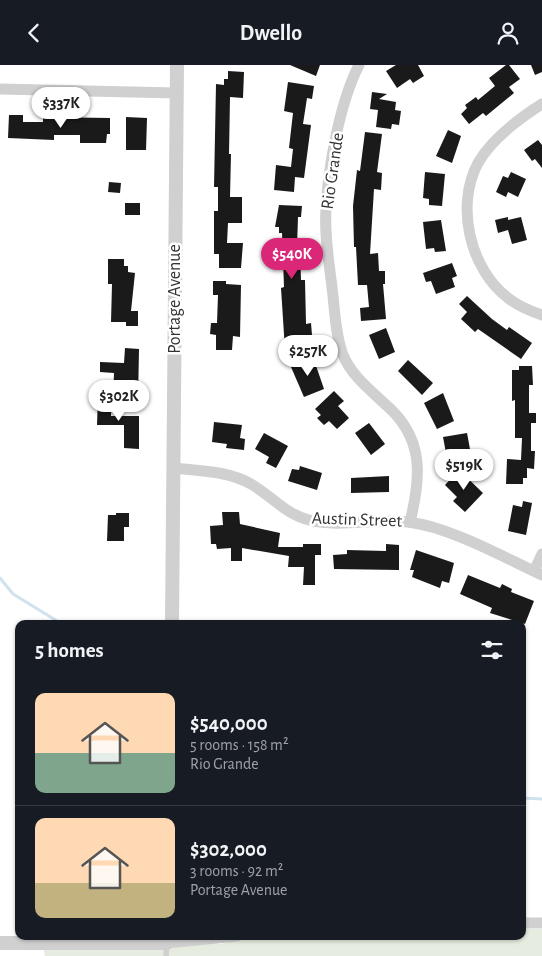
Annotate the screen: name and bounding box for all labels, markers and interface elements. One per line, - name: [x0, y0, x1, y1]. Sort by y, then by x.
- icon: back: [20, 19, 48, 47]
- icon: person: [494, 19, 522, 47]
- text: Dwello: [240, 22, 302, 44]
- pin: $337K: [26, 87, 96, 129]
- text: $337K: [42, 95, 80, 111]
- street label: Rio Grande: [319, 131, 347, 211]
- pin: $540K: [257, 237, 327, 280]
- street label: Portage Avenue: [166, 244, 184, 354]
- text: $540K: [272, 246, 312, 262]
- pin: $257K: [273, 335, 343, 377]
- text: $257K: [289, 343, 327, 359]
- pin: $302K: [84, 379, 154, 422]
- text: $302K: [99, 388, 139, 404]
- pin: $519K: [429, 449, 499, 491]
- text: $519K: [446, 457, 482, 473]
- street label: Austin Street: [311, 509, 403, 531]
- icon: filters: [478, 636, 506, 664]
- text: 5 homes: [35, 640, 104, 661]
- icon: home: [75, 713, 135, 773]
- text: $540,000: [190, 713, 268, 734]
- text: 5 rooms · 158 m²: [190, 737, 289, 753]
- text: Rio Grande: [190, 756, 259, 772]
- icon: home: [75, 838, 135, 898]
- text: $302,000: [190, 839, 267, 860]
- text: 3 rooms · 92 m²: [190, 863, 283, 879]
- text: Portage Avenue: [190, 882, 287, 898]

